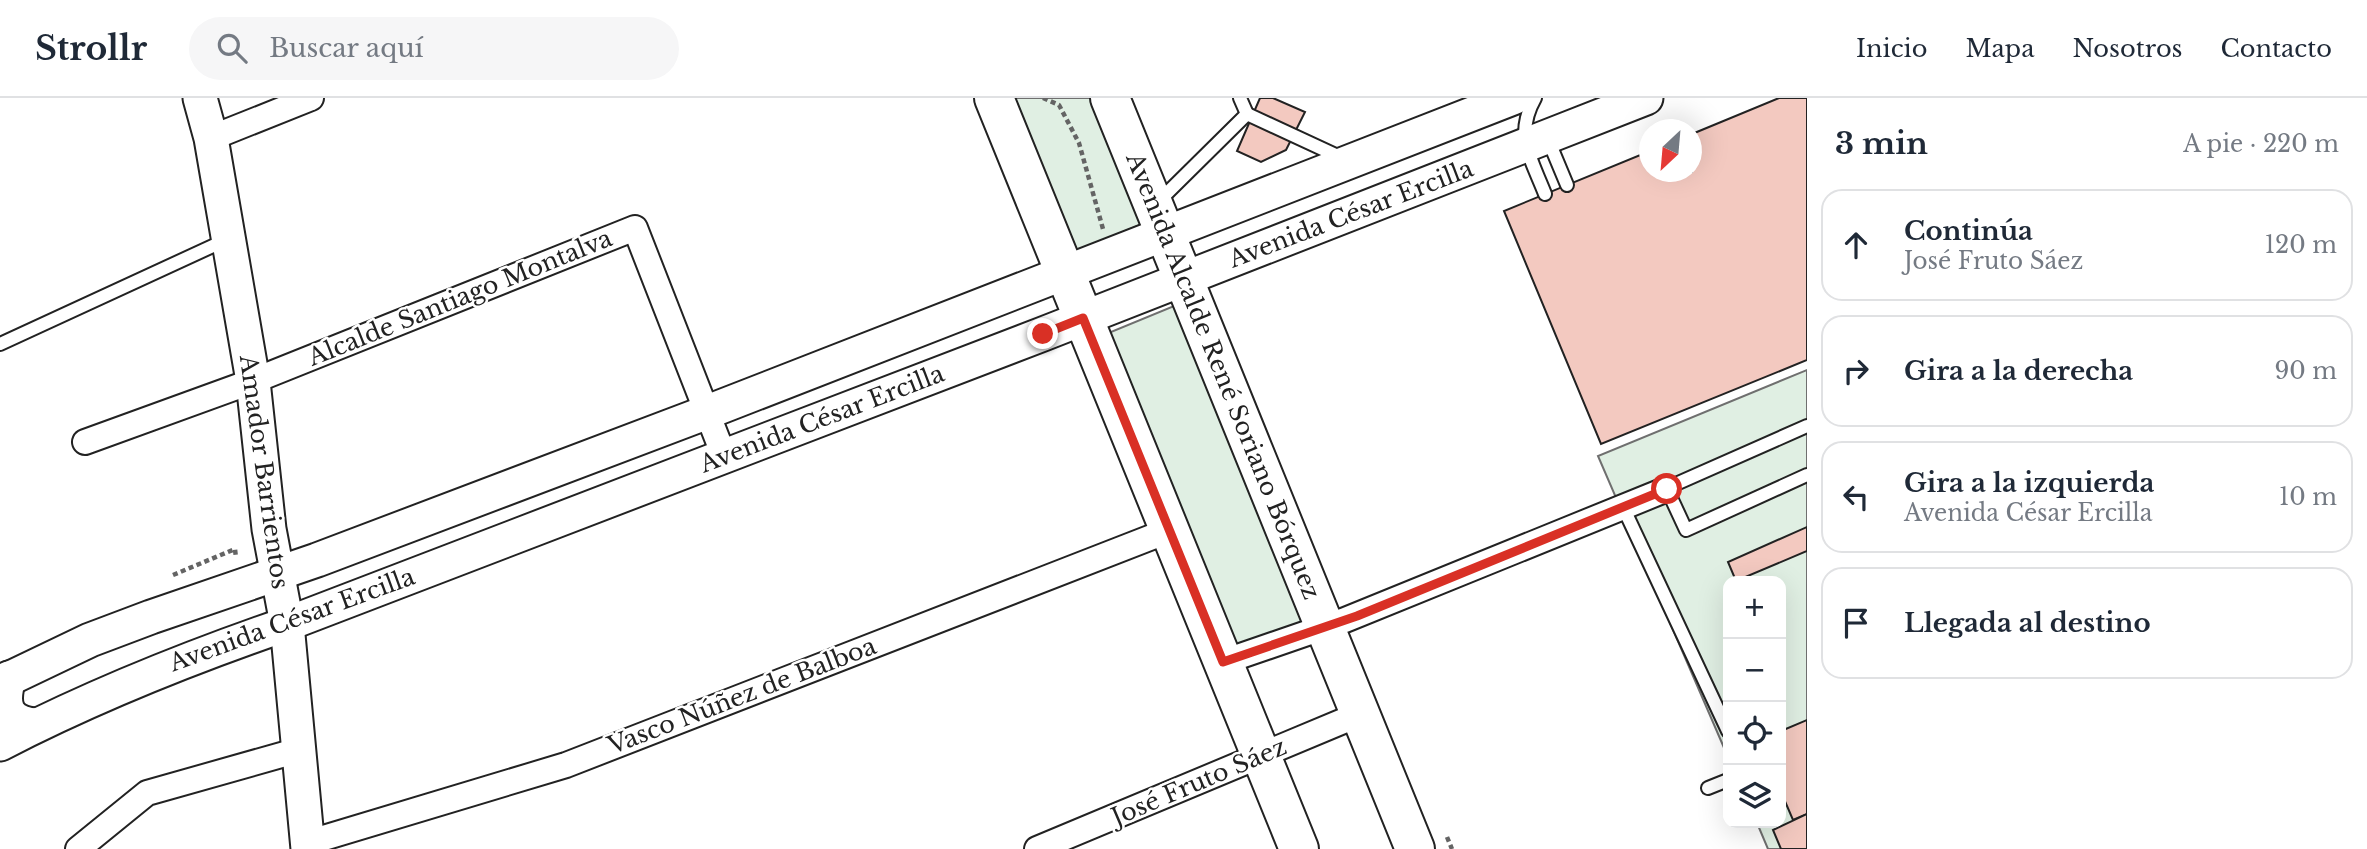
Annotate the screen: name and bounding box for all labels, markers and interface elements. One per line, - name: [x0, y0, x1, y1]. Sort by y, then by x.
- search box: [189, 17, 679, 80]
- text: Strollr: [35, 28, 147, 69]
- icon: search: [213, 29, 251, 67]
- text: Buscar aquí: [269, 32, 423, 64]
- text: Inicio: [1856, 34, 1927, 63]
- text: Mapa: [1965, 34, 2034, 63]
- text: Nosotros: [2072, 34, 2183, 63]
- text: Contacto: [2221, 34, 2332, 63]
- north arrow: [1639, 119, 1702, 182]
- text: 3 min: [1835, 125, 1928, 162]
- text: A pie · 220 m: [2183, 130, 2339, 158]
- street label: Avenida Alcalde René Soriano Bórquez: [1120, 147, 1327, 603]
- street label: Avenida César Ercilla: [1224, 153, 1478, 274]
- text: Continúa: [1904, 215, 2033, 247]
- street label: Alcalde Santiago Montalva: [303, 223, 617, 372]
- icon: ahead: [1837, 226, 1875, 264]
- text: 120 m: [2265, 231, 2337, 259]
- text: José Fruto Sáez: [1904, 247, 2083, 275]
- route end: [1027, 318, 1058, 349]
- street label: Amador Barrientos: [234, 352, 295, 591]
- icon: right: [1837, 352, 1875, 390]
- text: Gira a la derecha: [1904, 355, 2133, 387]
- text: 90 m: [2275, 357, 2337, 385]
- street label: Avenida César Ercilla: [695, 358, 949, 479]
- text: Gira a la izquierda: [1904, 467, 2154, 499]
- route start: [1651, 473, 1682, 504]
- icon: left: [1837, 478, 1875, 516]
- text: 10 m: [2279, 483, 2337, 511]
- text: Avenida César Ercilla: [1904, 499, 2153, 527]
- street label: Avenida César Ercilla: [164, 561, 419, 678]
- map controls: [1723, 576, 1786, 828]
- button: +: [1723, 576, 1786, 639]
- icon: arrive: [1837, 604, 1875, 642]
- text: Llegada al destino: [1904, 607, 2151, 639]
- street label: Vasco Núñez de Balboa: [603, 631, 881, 760]
- button: −: [1723, 639, 1786, 702]
- button: locate: [1723, 702, 1786, 765]
- street label: José Fruto Sáez: [1104, 732, 1291, 833]
- button: layers: [1723, 765, 1786, 828]

